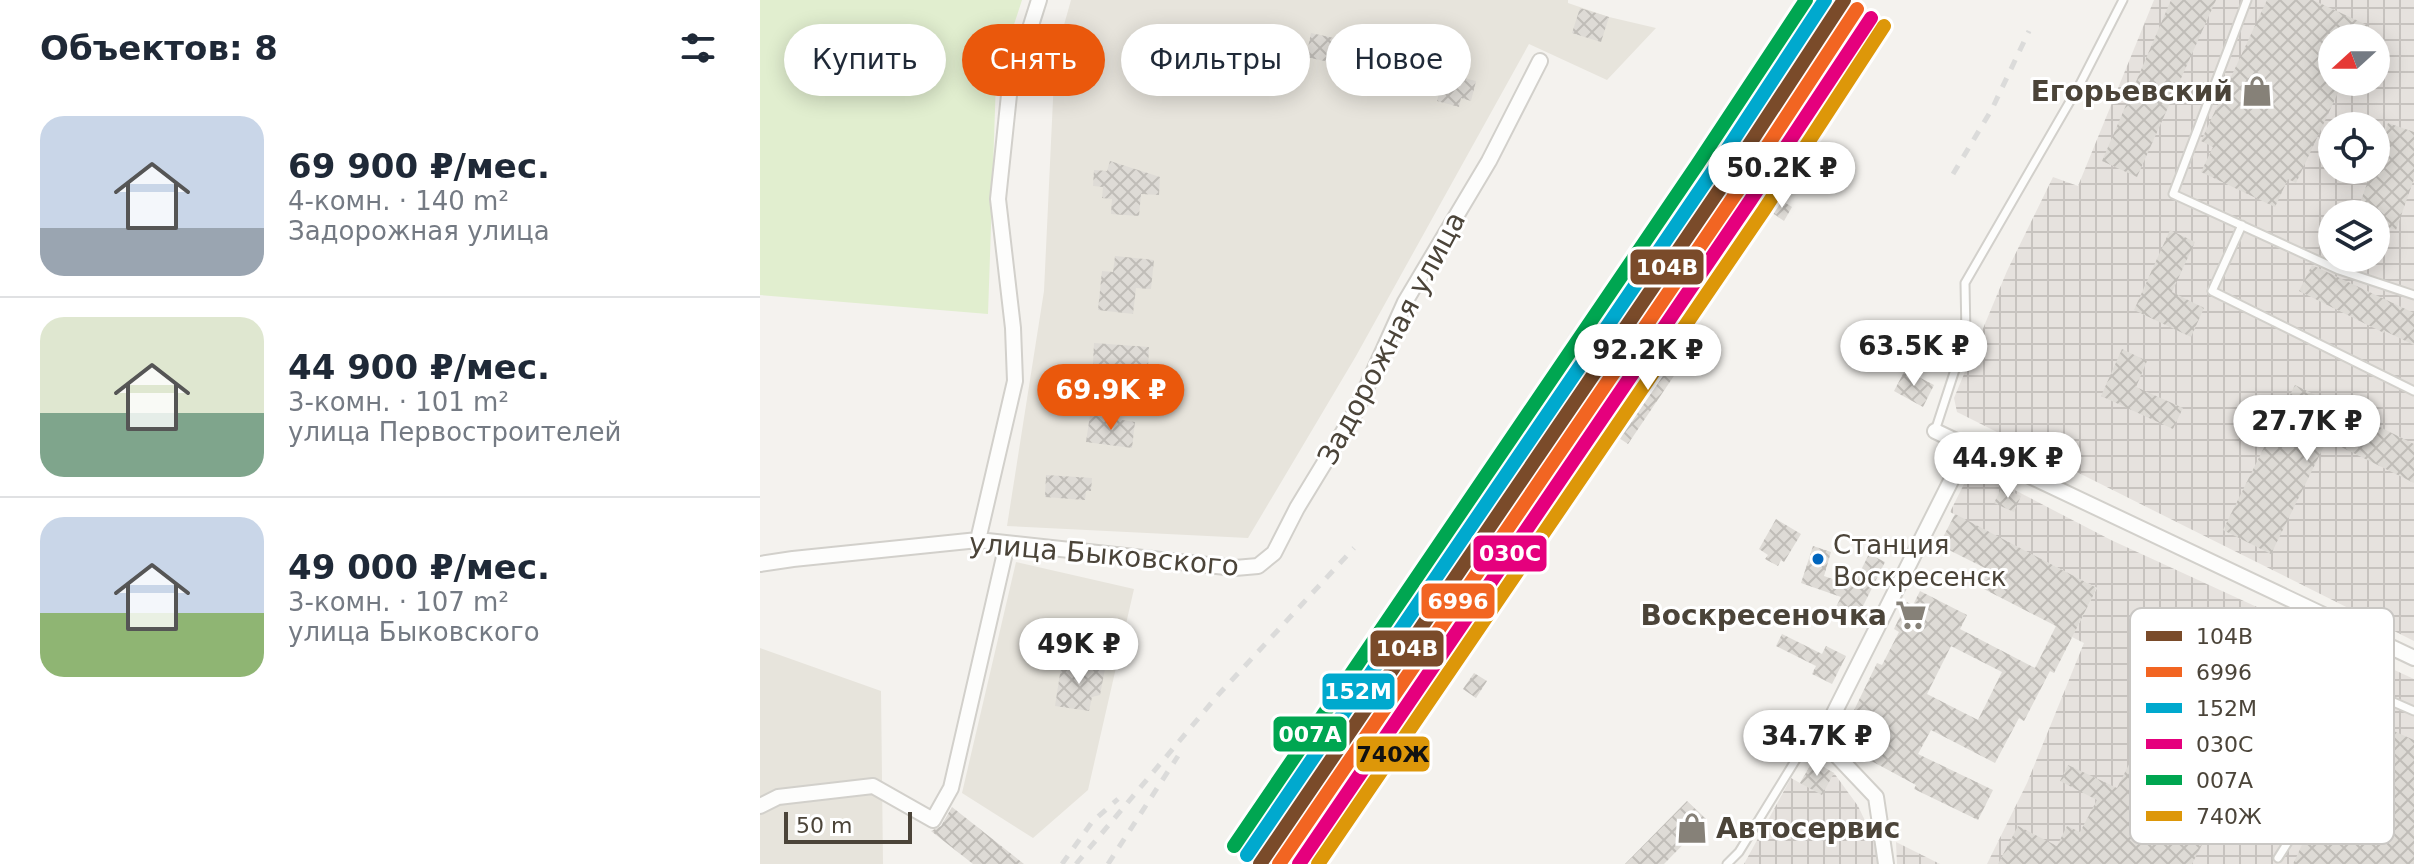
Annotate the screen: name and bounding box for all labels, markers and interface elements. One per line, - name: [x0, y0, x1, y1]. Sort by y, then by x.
- chip: Купить: [784, 24, 946, 96]
- chip: Снять: [962, 24, 1105, 96]
- chip: Фильтры: [1121, 24, 1310, 96]
- chip: Новое: [1326, 24, 1471, 96]
- north arrow: [2318, 24, 2390, 96]
- map controls: [2318, 24, 2390, 272]
- icon: filters: [676, 26, 720, 70]
- text: Объектов: 8: [40, 28, 278, 68]
- shop icon: Егорьевский: [2240, 74, 2274, 108]
- place label: Егорьевский: [2031, 75, 2233, 108]
- button: locate: [2318, 112, 2390, 184]
- pin: 50.2K ₽: [1708, 142, 1856, 210]
- text: 69 900 ₽/мес.: [288, 146, 550, 186]
- icon: home: [104, 148, 200, 244]
- text: 50.2K ₽: [1726, 153, 1838, 183]
- text: 4-комн. · 140 m²: [288, 186, 509, 216]
- button: layers: [2318, 200, 2390, 272]
- street label: Задорожная улица: [1311, 206, 1472, 470]
- text: Задорожная улица: [288, 216, 550, 246]
- line badge: 104В: [1629, 248, 1705, 286]
- text: 104В: [1636, 255, 1698, 280]
- pin: 63.5K ₽: [1840, 320, 1988, 388]
- pin: 92.2K ₽: [1574, 324, 1722, 392]
- text: 63.5K ₽: [1858, 331, 1970, 361]
- text: 92.2K ₽: [1592, 335, 1704, 365]
- text: 44 900 ₽/мес.: [288, 347, 550, 387]
- icon: home: [104, 349, 200, 445]
- pin: 69.9K ₽: [1037, 364, 1185, 432]
- text: 69.9K ₽: [1055, 375, 1167, 405]
- text: 3-комн. · 101 m²: [288, 387, 509, 417]
- pin: 27.7K ₽: [2233, 395, 2381, 463]
- text: 27.7K ₽: [2251, 406, 2363, 436]
- text: улица Первостроителей: [288, 417, 621, 447]
- pin: 44.9K ₽: [1934, 432, 2082, 500]
- text: 44.9K ₽: [1952, 443, 2064, 473]
- street label: улица Быковского: [968, 526, 1240, 583]
- place label: Станция Воскресенск: [1833, 530, 2007, 592]
- line badge: 030C: [1472, 534, 1548, 573]
- text: 030C: [1479, 541, 1541, 566]
- text: 49 000 ₽/мес.: [288, 547, 550, 587]
- icon: home: [104, 549, 200, 645]
- marker: Станция Воскресенск: [1810, 551, 1826, 567]
- line badge: 6996: [1420, 582, 1496, 620]
- text: 3-комн. · 107 m²: [288, 587, 509, 617]
- text: 6996: [1427, 589, 1489, 614]
- supermarket icon: Воскресеночка: [1894, 598, 1928, 632]
- place label: Воскресеночка: [1640, 599, 1887, 632]
- legend: [2130, 608, 2394, 844]
- text: улица Быковского: [288, 617, 540, 647]
- pin: 49K ₽: [1023, 618, 1135, 686]
- text: 104В: [2196, 624, 2253, 649]
- text: 49K ₽: [1037, 629, 1121, 659]
- line badge: 104В: [1369, 629, 1445, 668]
- text: 104В: [1376, 636, 1438, 661]
- text: 6996: [2196, 660, 2252, 685]
- line badge: 152М: [1321, 672, 1396, 711]
- text: 152М: [1324, 679, 1392, 704]
- text: 152М: [2196, 696, 2257, 721]
- pin: 34.7K ₽: [1743, 710, 1891, 778]
- line badge: 007А: [1272, 715, 1348, 753]
- text: 34.7K ₽: [1761, 721, 1873, 751]
- text: 007А: [1279, 722, 1341, 747]
- text: 030C: [2196, 732, 2253, 757]
- line badge: 740Ж: [1355, 735, 1431, 773]
- text: 740Ж: [1357, 742, 1429, 767]
- text: 007А: [2196, 768, 2253, 793]
- text: 740Ж: [2196, 804, 2262, 829]
- scale bar: [784, 808, 912, 844]
- shop icon: Автосервис: [1675, 811, 1709, 845]
- place label: Автосервис: [1716, 812, 1900, 845]
- text: 50 m: [796, 813, 852, 838]

